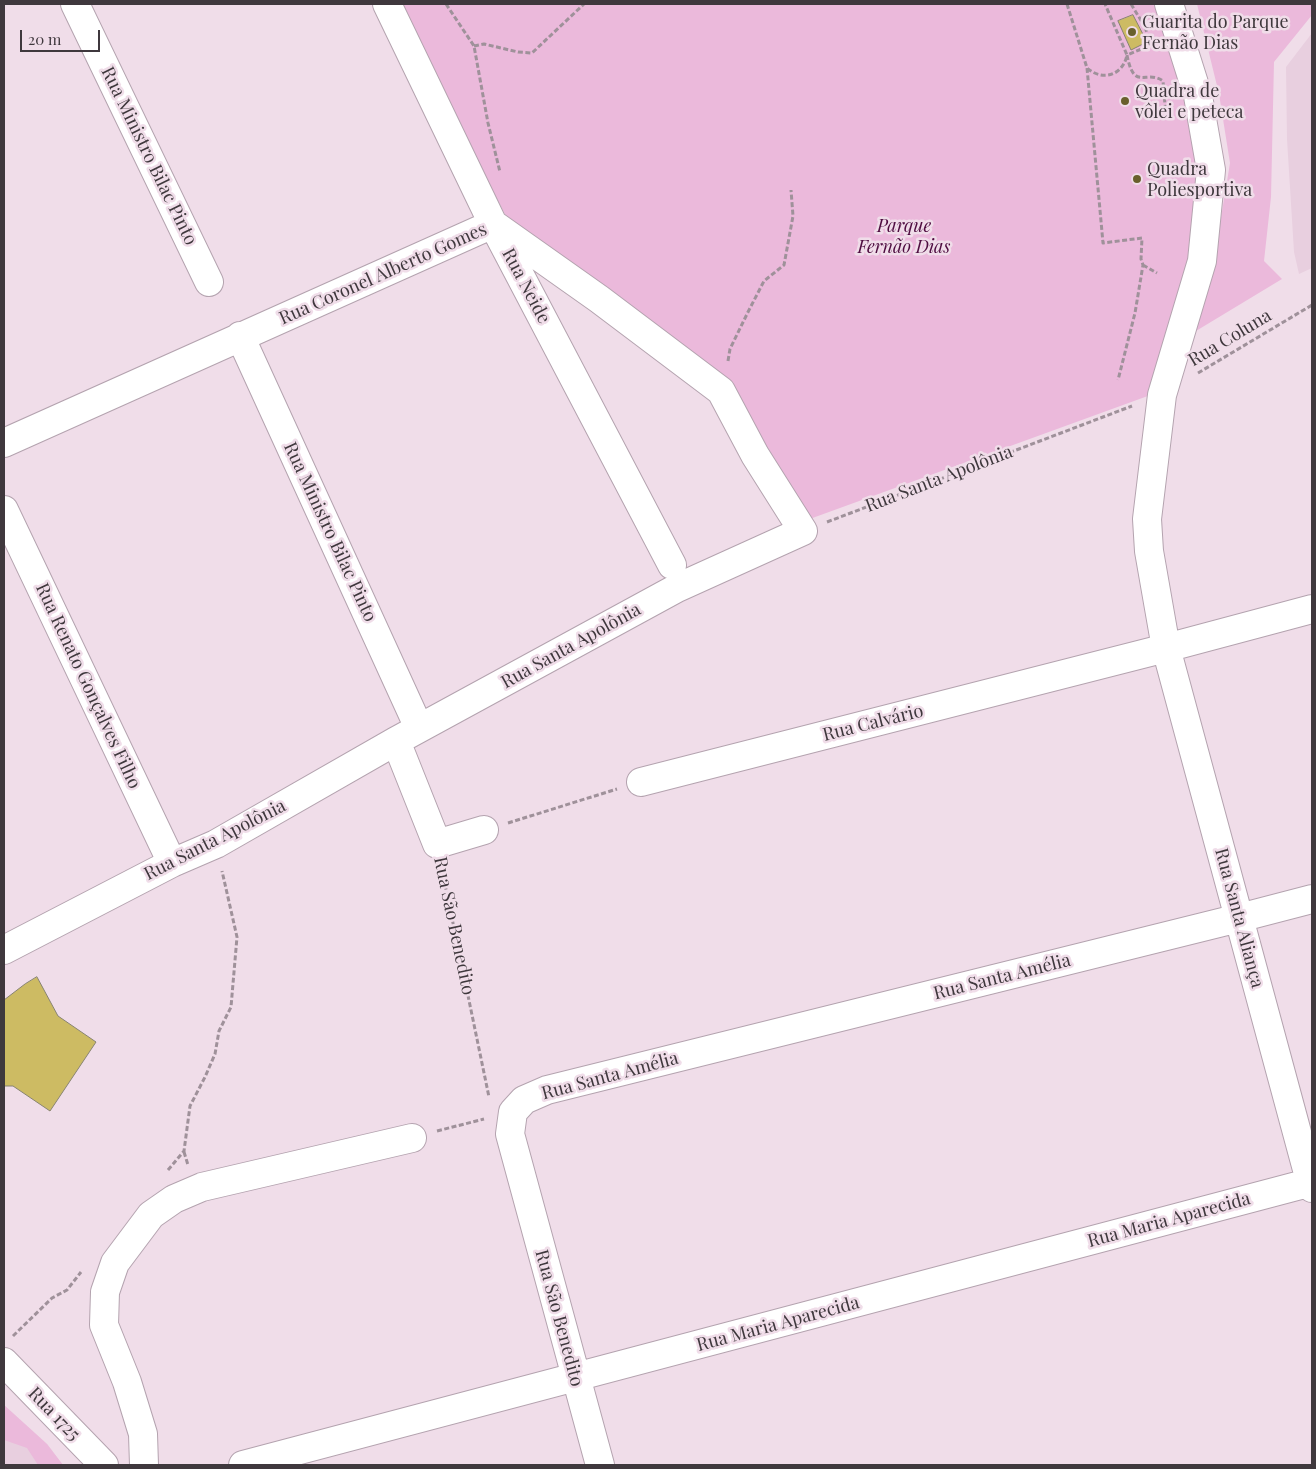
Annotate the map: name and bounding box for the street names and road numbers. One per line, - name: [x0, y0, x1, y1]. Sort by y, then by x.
- street label: Rua Ministro Bilac Pinto: [96, 63, 202, 249]
- street label: Rua Coronel Alberto Gomes: [276, 218, 490, 330]
- street label: Rua Neide: [497, 245, 555, 327]
- street label: Rua Coluna: [1185, 305, 1275, 371]
- street label: Rua Ministro Bilac Pinto: [279, 439, 381, 625]
- street label: Rua Santa Apolônia: [862, 441, 1016, 517]
- street label: Rua Renato Gonçalves Filho: [31, 580, 145, 792]
- street label: Rua Santa Apolônia: [497, 599, 645, 693]
- street label: Rua Calvário: [820, 700, 926, 746]
- street label: Rua Santa Apolônia: [141, 795, 289, 885]
- street label: Rua Santa Aliança: [1210, 846, 1268, 990]
- street label: Rua São Benedito: [429, 855, 479, 997]
- street label: Rua Santa Amélia: [931, 950, 1073, 1004]
- street label: Rua Santa Amélia: [539, 1047, 681, 1105]
- street label: Rua Maria Aparecida: [1085, 1188, 1253, 1252]
- street label: Rua São Benedito: [530, 1247, 588, 1389]
- street label: Rua Maria Aparecida: [694, 1292, 862, 1356]
- street label: Rua 1725: [23, 1383, 85, 1445]

